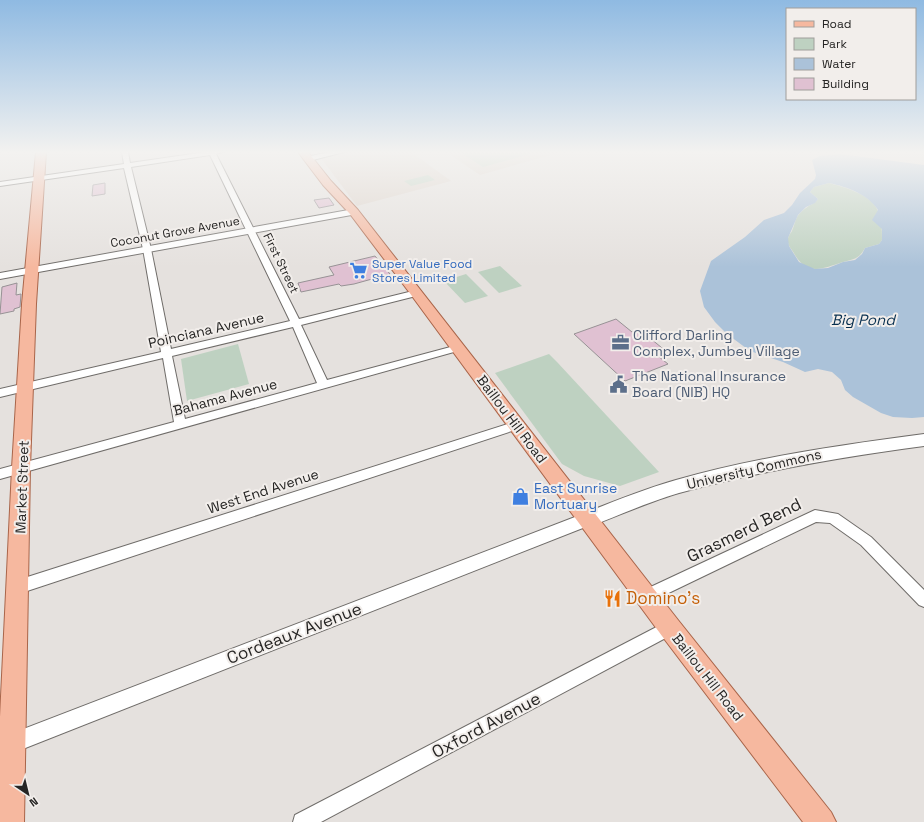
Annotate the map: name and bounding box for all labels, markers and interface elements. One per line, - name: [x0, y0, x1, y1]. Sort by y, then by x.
- legend: [786, 8, 916, 100]
- text: Road: [822, 16, 851, 32]
- text: Park: [822, 36, 847, 52]
- text: Water: [822, 56, 856, 72]
- text: Building: [822, 76, 869, 92]
- street label: Coconut Grove Avenue: [109, 213, 241, 251]
- street label: First Street: [259, 230, 303, 296]
- place label: Super Value Food Stores Limited: [372, 256, 472, 286]
- supermarket icon: Super Value Food Stores Limited: [349, 261, 369, 281]
- street label: Poinciana Avenue: [146, 308, 266, 352]
- water label: Big Pond: [831, 310, 897, 329]
- place label: Clifford Darling Complex, Jumbey Village: [633, 326, 800, 360]
- office icon: Clifford Darling Complex, Jumbey Village: [610, 333, 630, 353]
- place label: The National Insurance Board (NIB) HQ: [632, 367, 786, 401]
- street label: Baillou Hill Road: [473, 371, 551, 467]
- street label: Bahama Avenue: [171, 374, 279, 420]
- public building icon: The National Insurance Board (NIB) HQ: [609, 374, 629, 394]
- street label: Market Street: [11, 440, 33, 534]
- street label: University Commons: [685, 445, 823, 493]
- street label: West End Avenue: [205, 465, 321, 517]
- place label: East Sunrise Mortuary: [534, 479, 617, 513]
- shop icon: East Sunrise Mortuary: [511, 486, 531, 506]
- street label: Grasmerd Bend: [683, 493, 805, 567]
- place label: Domino's: [626, 587, 700, 609]
- restaurant icon: Domino's: [603, 588, 623, 608]
- street label: Cordeaux Avenue: [223, 597, 365, 669]
- street label: Baillou Hill Road: [668, 630, 748, 724]
- street label: Oxford Avenue: [428, 687, 544, 763]
- north arrow: [8, 774, 48, 814]
- text: N: [27, 794, 41, 810]

